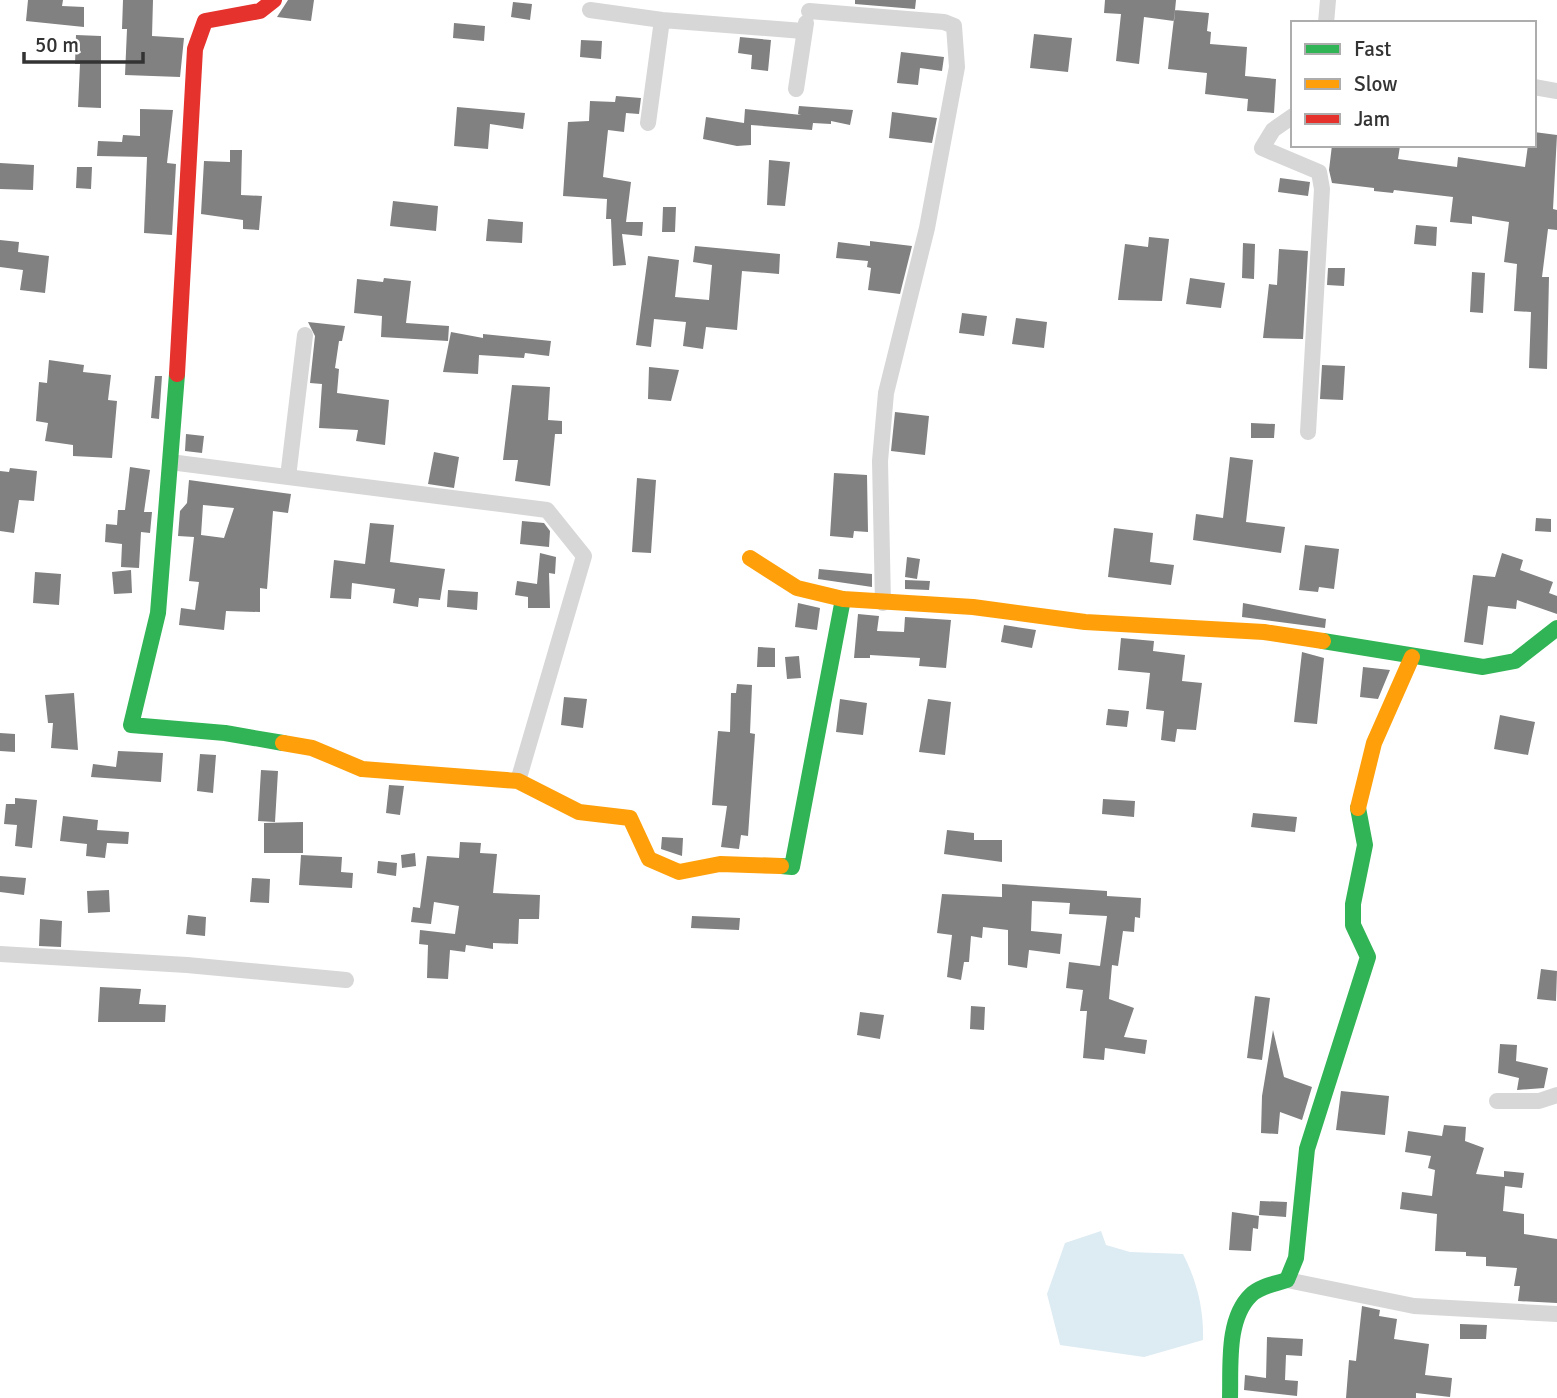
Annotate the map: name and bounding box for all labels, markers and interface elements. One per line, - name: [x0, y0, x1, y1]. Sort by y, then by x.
- scale bar: [24, 21, 144, 65]
- legend: [1291, 21, 1536, 147]
- text: 50 m: [35, 32, 79, 58]
- text: Fast: [1354, 36, 1391, 62]
- text: Slow: [1354, 71, 1398, 97]
- text: Jam: [1354, 106, 1390, 132]

